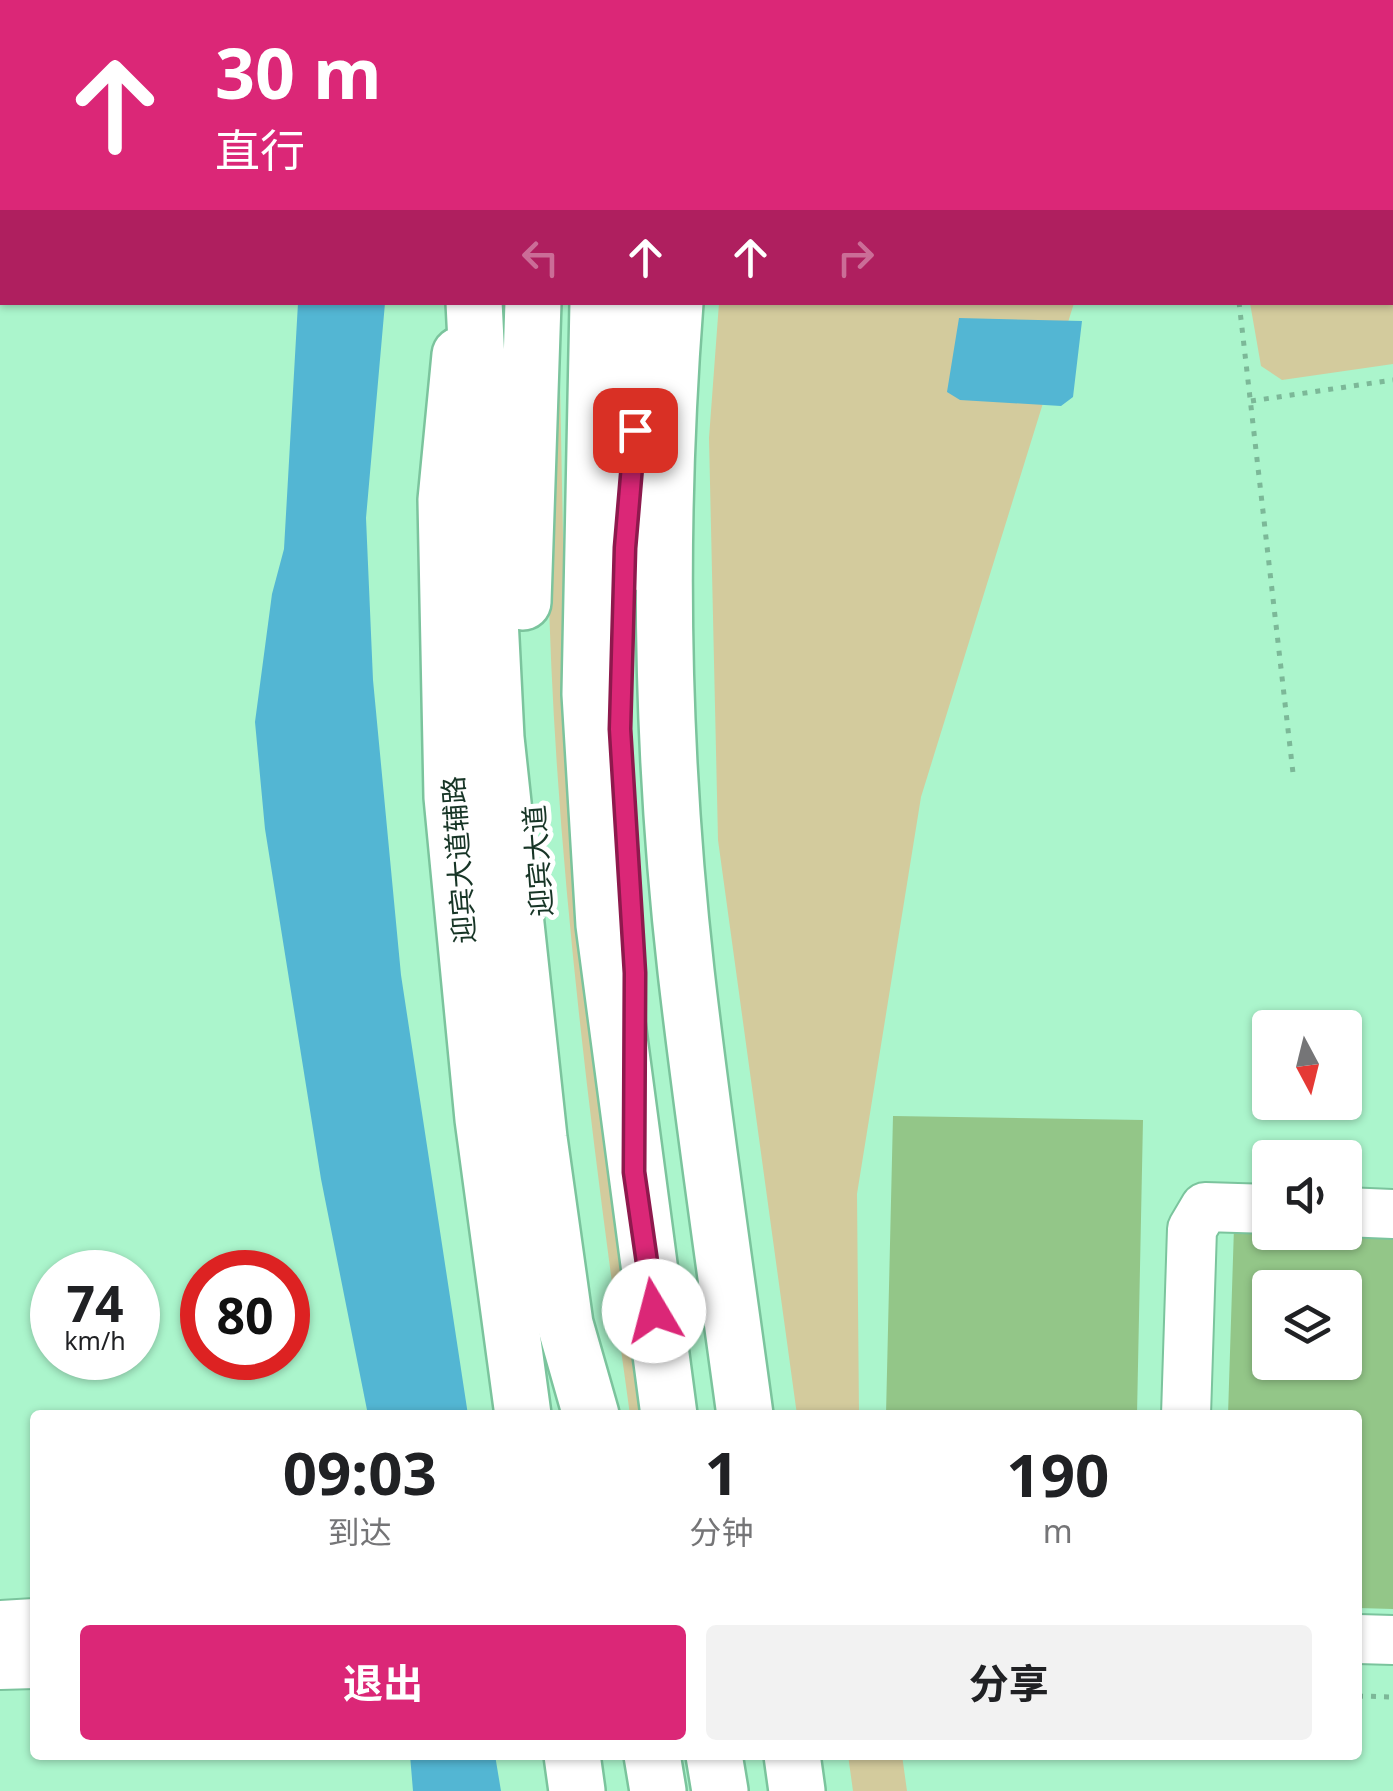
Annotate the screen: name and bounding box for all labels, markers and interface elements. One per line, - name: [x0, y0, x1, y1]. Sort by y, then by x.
- text: 30 m: [215, 24, 382, 120]
- icon: ahead: [50, 40, 180, 170]
- text: 直行: [215, 119, 305, 180]
- icon: left: [513, 230, 568, 285]
- icon: ahead: [618, 230, 673, 285]
- icon: ahead: [723, 230, 778, 285]
- icon: right: [828, 230, 883, 285]
- pin: [593, 388, 678, 473]
- icon: arrive: [608, 403, 663, 458]
- street label: 迎宾大道辅路: [433, 775, 483, 945]
- street label: 迎宾大道: [514, 804, 560, 918]
- north arrow: [1252, 1010, 1362, 1120]
- map controls: [1252, 1010, 1362, 1380]
- button: sound: [1252, 1140, 1362, 1250]
- speed limit sign: 80: [180, 1250, 310, 1380]
- position arrow: [602, 1259, 706, 1363]
- text: 74: [66, 1269, 124, 1337]
- button: layers: [1252, 1270, 1362, 1380]
- text: km/h: [64, 1323, 126, 1357]
- text: 09:03: [283, 1431, 437, 1513]
- text: 1: [704, 1431, 739, 1513]
- text: 190: [1006, 1433, 1109, 1515]
- text: m: [1043, 1509, 1073, 1552]
- text: 到达: [328, 1510, 392, 1553]
- text: 分钟: [690, 1510, 754, 1553]
- button: 退出: [80, 1625, 686, 1740]
- button: 分享: [706, 1625, 1312, 1740]

